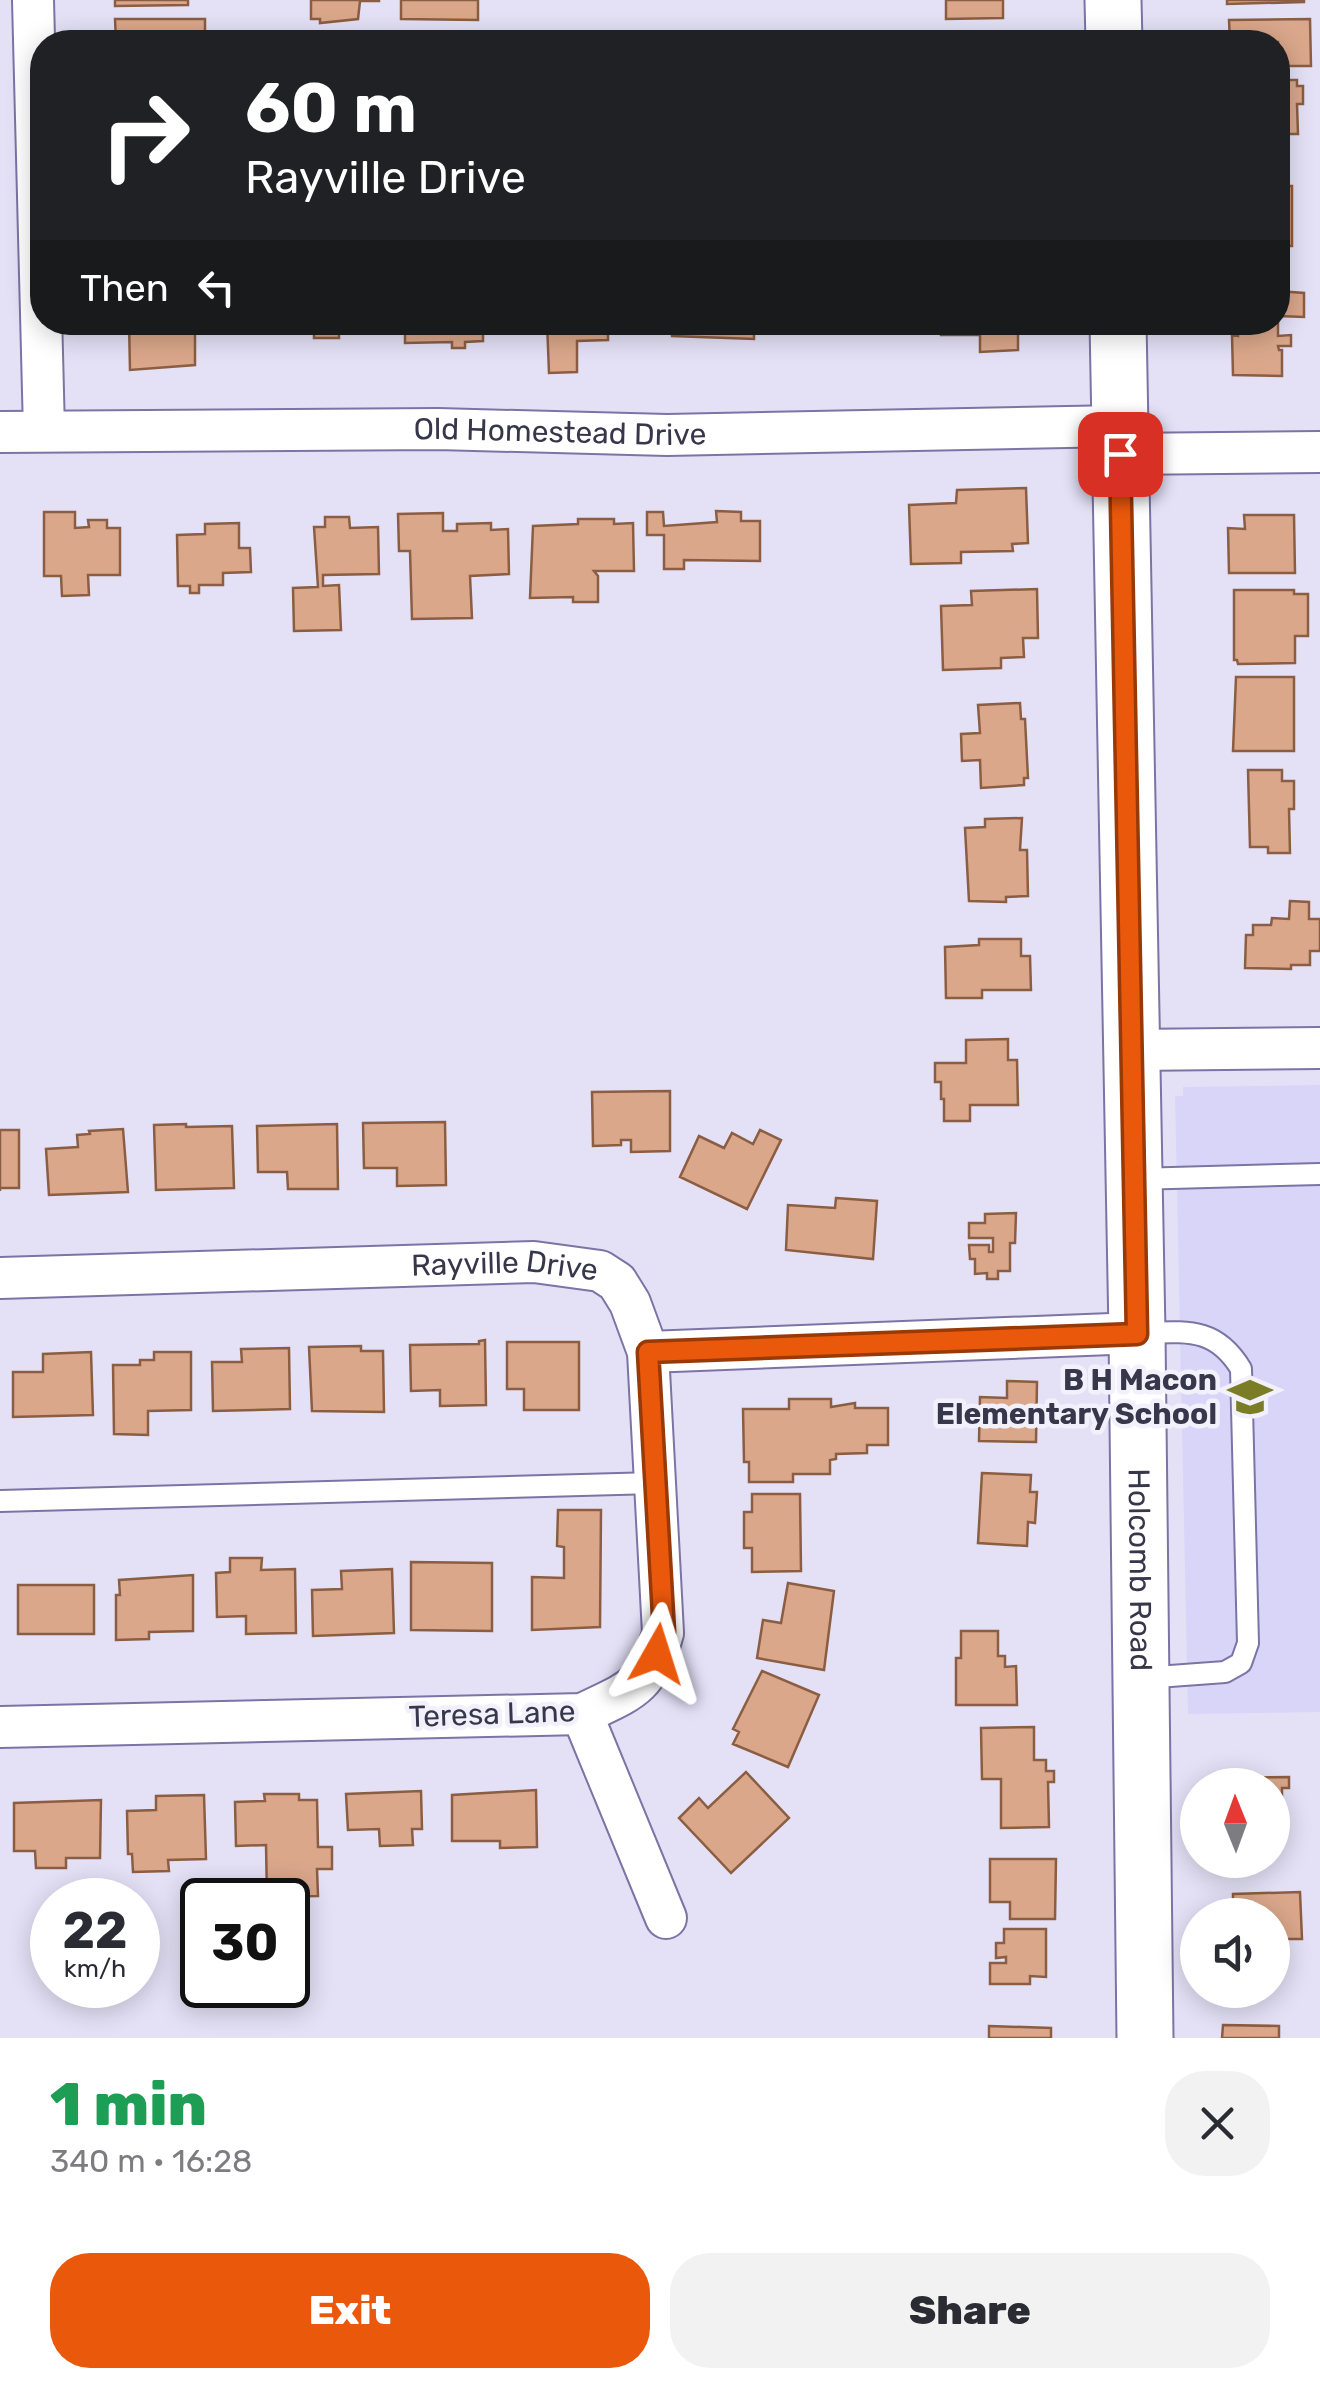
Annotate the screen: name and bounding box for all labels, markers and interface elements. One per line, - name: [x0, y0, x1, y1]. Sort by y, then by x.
- text: 60 m: [245, 67, 417, 150]
- icon: right: [80, 70, 210, 200]
- text: Rayville Drive: [245, 151, 526, 204]
- icon: left: [189, 260, 244, 315]
- text: Then: [80, 265, 169, 311]
- street label: Old Homestead Drive: [413, 411, 707, 453]
- pin: [1078, 412, 1163, 497]
- icon: arrive: [1093, 427, 1148, 482]
- street label: Rayville Drive: [411, 1243, 600, 1289]
- place label: B H Macon Elementary School: [936, 1362, 1217, 1432]
- school or university icon: B H Macon Elementary School: [1226, 1373, 1274, 1421]
- street label: Holcomb Road: [1121, 1468, 1159, 1671]
- position arrow: [605, 1602, 709, 1706]
- street label: Teresa Lane: [408, 1693, 576, 1735]
- north arrow: [1180, 1768, 1290, 1878]
- map controls: [1180, 1768, 1290, 2008]
- speed limit sign: 30: [180, 1878, 310, 2008]
- button: sound: [1180, 1898, 1290, 2008]
- text: 22: [63, 1901, 128, 1961]
- text: km/h: [64, 1954, 126, 1983]
- text: 1 min: [50, 2069, 207, 2140]
- button: close: [1165, 2071, 1270, 2176]
- text: 340 m · 16:28: [50, 2142, 252, 2180]
- button: Exit: [50, 2253, 650, 2368]
- button: Share: [670, 2253, 1270, 2368]

